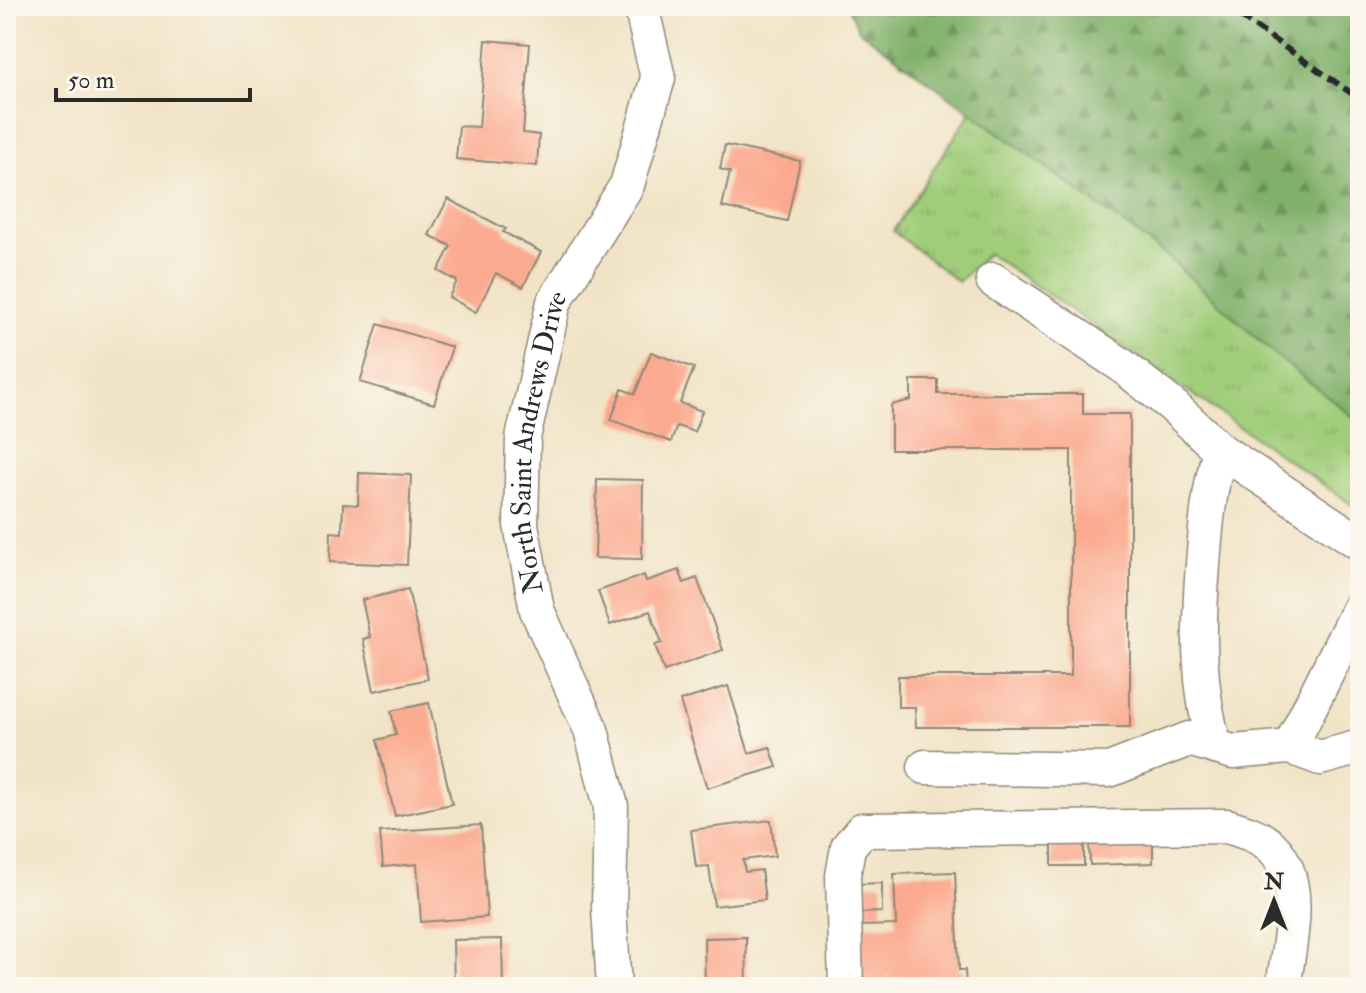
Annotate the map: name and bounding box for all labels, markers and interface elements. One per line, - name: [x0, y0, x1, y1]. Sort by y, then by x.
- scale bar: [56, 52, 250, 102]
- text: 50 m: [68, 65, 115, 96]
- street label: North Saint Andrews Drive: [503, 283, 575, 596]
- north arrow: [1234, 861, 1314, 941]
- text: N: [1263, 868, 1284, 896]

